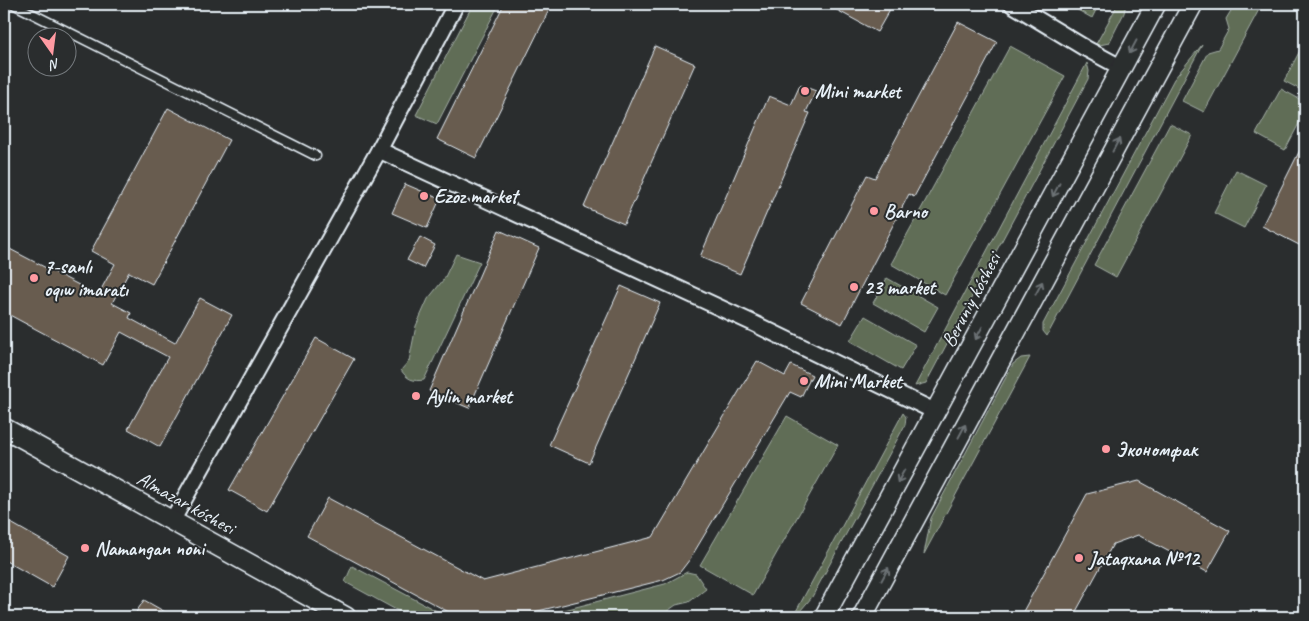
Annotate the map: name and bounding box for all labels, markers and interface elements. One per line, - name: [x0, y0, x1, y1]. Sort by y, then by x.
- north arrow: [28, 28, 78, 78]
- one-way arrow: [1128, 39, 1138, 54]
- text: N: [47, 55, 61, 74]
- place label: Mini market: [815, 79, 903, 104]
- marker: Mini market: [799, 85, 811, 97]
- one-way arrow: [1112, 138, 1121, 153]
- one-way arrow: [1051, 182, 1061, 197]
- place label: Ezoz market: [434, 184, 521, 209]
- marker: Ezoz market: [418, 190, 430, 202]
- place label: Barno: [884, 199, 929, 224]
- marker: Barno: [868, 205, 880, 217]
- street label: Beruniy kóshesi: [936, 247, 1007, 351]
- place label: 7-sanlı oqıw imaratı: [44, 254, 129, 302]
- marker: 7-sanlı oqıw imaratı: [28, 272, 40, 284]
- place label: 23 market: [864, 275, 937, 300]
- marker: 23 market: [848, 281, 860, 293]
- one-way arrow: [1035, 281, 1044, 296]
- one-way arrow: [973, 325, 983, 339]
- place label: Mini Market: [814, 369, 904, 394]
- marker: Mini Market: [798, 375, 810, 387]
- place label: Aylin market: [426, 384, 514, 409]
- marker: Aylin market: [410, 390, 422, 402]
- one-way arrow: [958, 424, 967, 439]
- place label: Экономфак: [1116, 437, 1199, 462]
- marker: Экономфак: [1100, 443, 1112, 455]
- street label: Almazar kóshesi: [133, 466, 241, 541]
- one-way arrow: [896, 468, 906, 483]
- place label: Namangan noni: [95, 536, 207, 561]
- marker: Namangan noni: [79, 542, 91, 554]
- place label: Jataqxana №12: [1087, 546, 1201, 571]
- marker: Jataqxana №12: [1073, 552, 1085, 564]
- one-way arrow: [880, 567, 890, 582]

